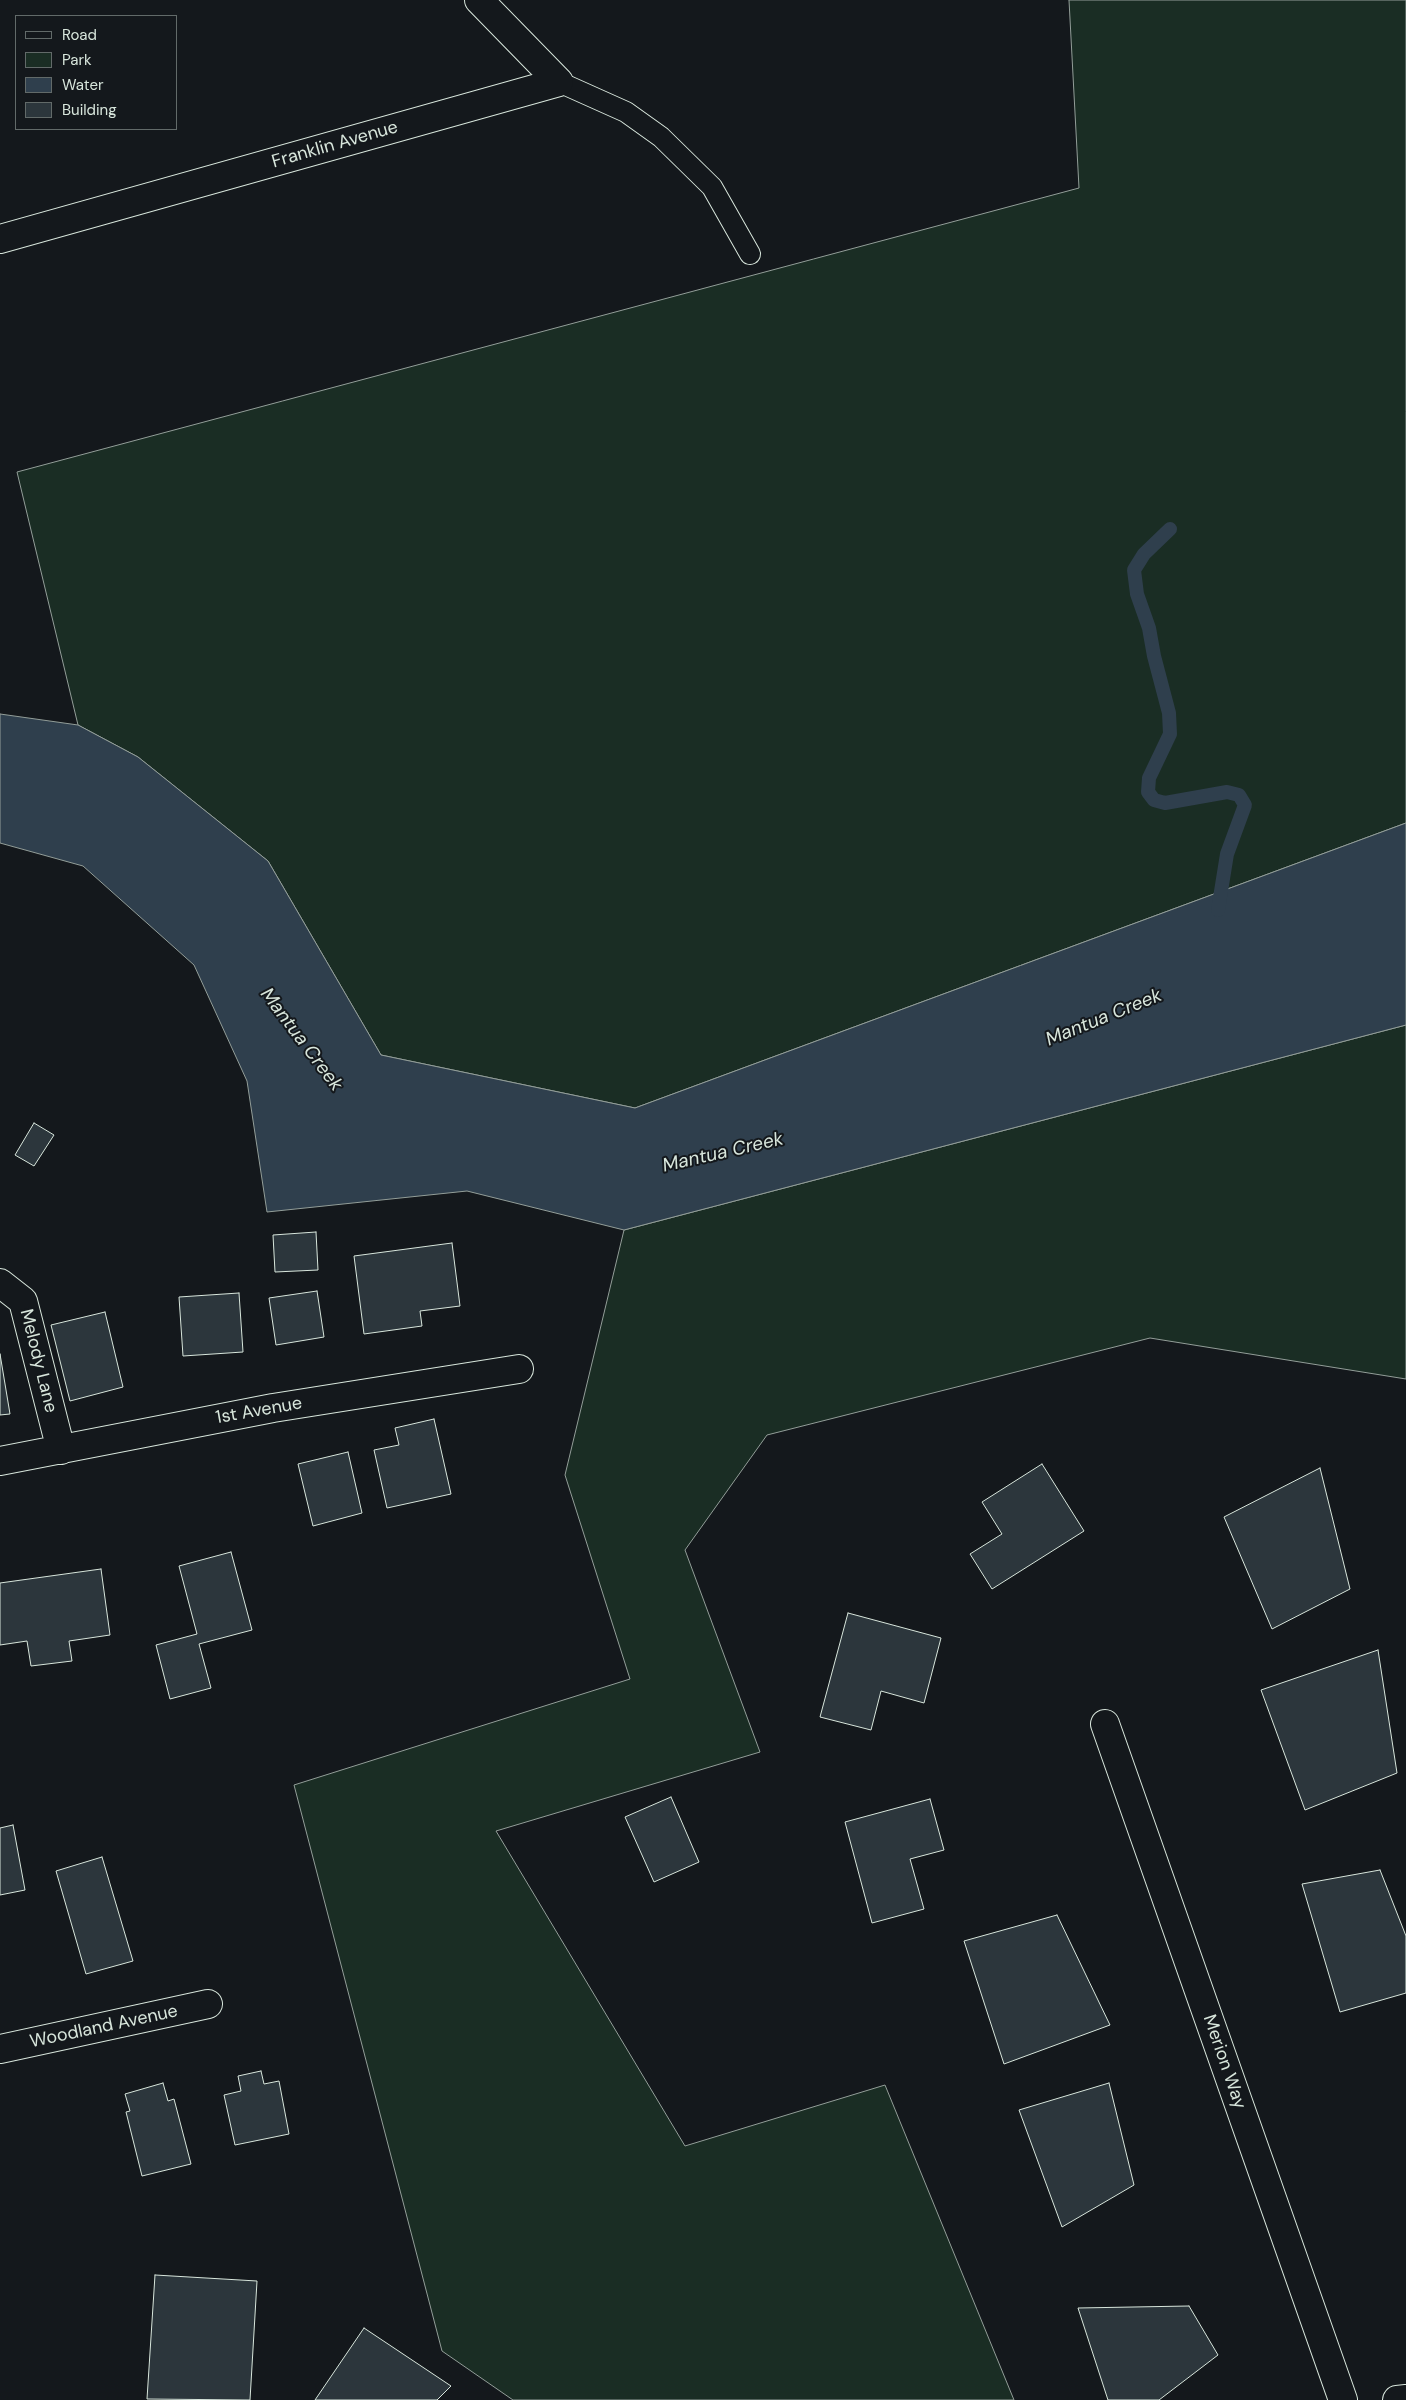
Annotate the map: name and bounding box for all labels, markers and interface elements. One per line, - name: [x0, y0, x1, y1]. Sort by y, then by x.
- legend: [15, 15, 178, 130]
- text: Road: [62, 25, 97, 45]
- text: Park: [62, 50, 92, 70]
- text: Water: [62, 75, 103, 95]
- text: Building: [62, 100, 117, 120]
- street label: Franklin Avenue: [269, 117, 401, 173]
- water label: Mantua Creek: [255, 984, 347, 1096]
- water label: Mantua Creek: [1043, 984, 1165, 1052]
- water label: Mantua Creek: [660, 1128, 786, 1178]
- street label: Melody Lane: [15, 1307, 61, 1415]
- street label: 1st Avenue: [214, 1393, 304, 1429]
- street label: Woodland Avenue: [28, 2001, 180, 2053]
- street label: Merion Way: [1198, 2012, 1250, 2112]

